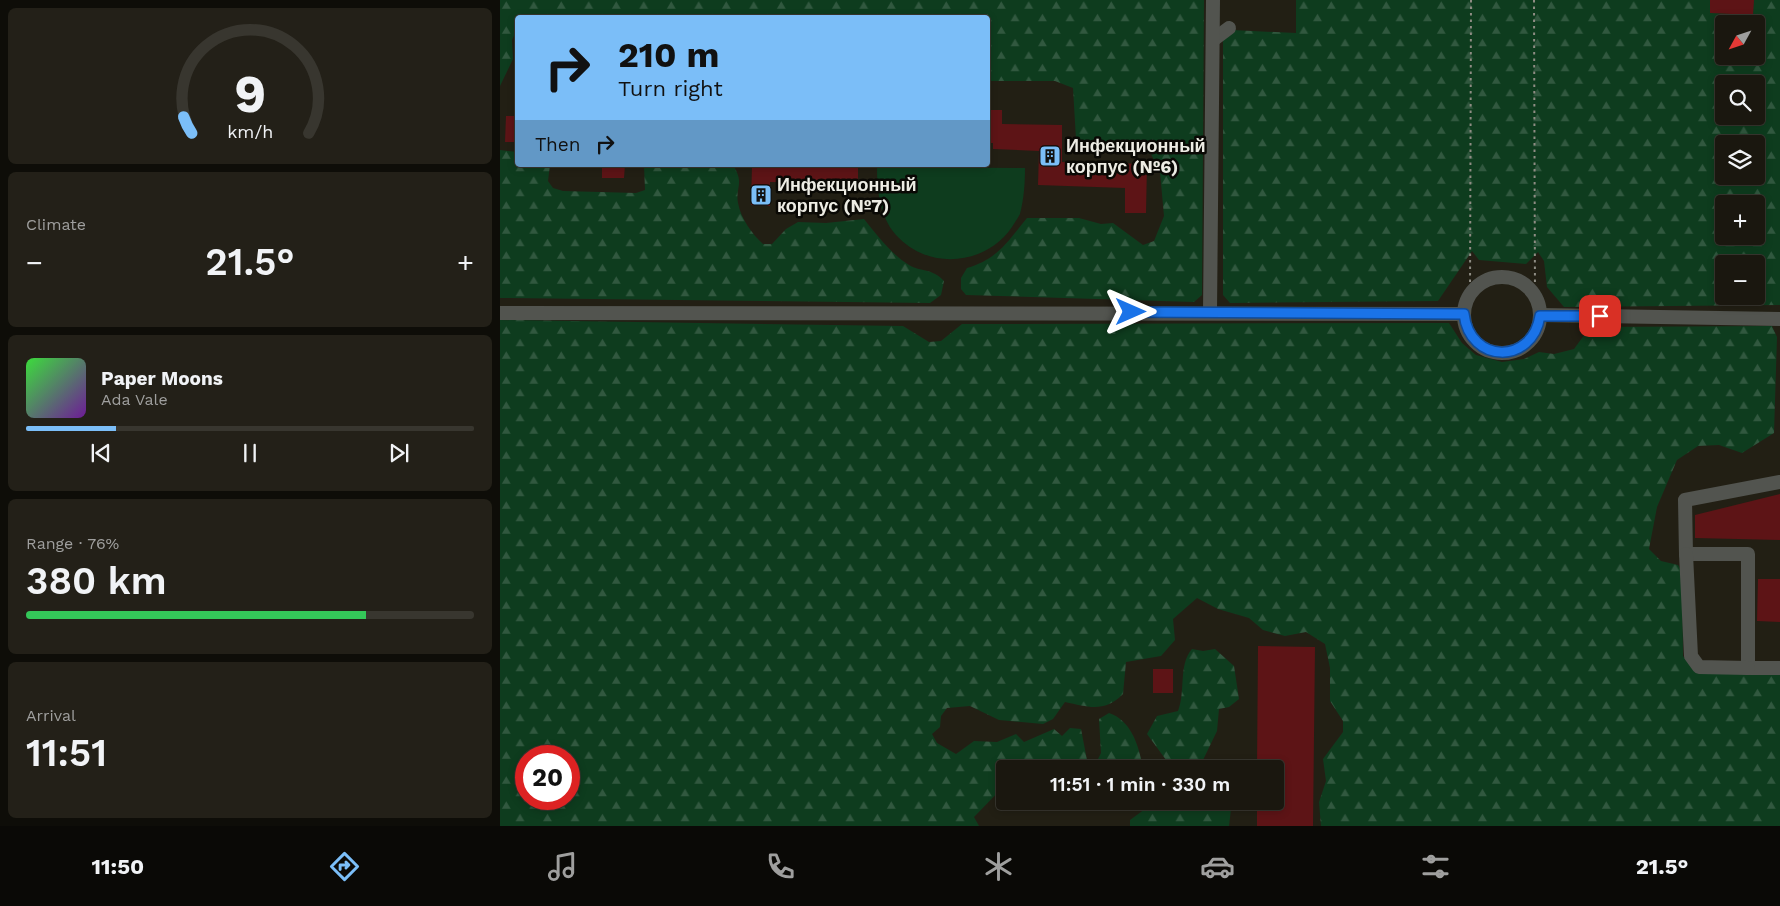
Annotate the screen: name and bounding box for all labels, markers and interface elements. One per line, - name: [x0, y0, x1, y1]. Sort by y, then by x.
- north arrow: [1715, 15, 1765, 65]
- map controls: [1715, 15, 1765, 305]
- text: 210 m: [618, 34, 719, 76]
- icon: right: [535, 35, 600, 100]
- text: 9: [234, 64, 266, 125]
- button: search: [1715, 75, 1765, 125]
- text: Turn right: [618, 76, 723, 101]
- text: km/h: [227, 121, 273, 142]
- icon: right: [591, 130, 619, 158]
- text: Then: [535, 133, 581, 156]
- place label: Инфекционный корпус (№6): [1066, 135, 1206, 177]
- button: layers: [1715, 135, 1765, 185]
- building icon: Инфекционный корпус (№6): [1038, 144, 1062, 168]
- place label: Инфекционный корпус (№7): [777, 174, 917, 216]
- building icon: Инфекционный корпус (№7): [749, 183, 773, 207]
- button: +: [1715, 195, 1765, 245]
- text: Climate: [26, 215, 86, 234]
- text: 21.5°: [205, 240, 295, 284]
- text: −: [26, 246, 43, 279]
- text: +: [457, 246, 474, 279]
- button: −: [1715, 255, 1765, 305]
- position arrow: [1104, 285, 1156, 337]
- pin: [1579, 295, 1621, 337]
- icon: arrive: [1586, 302, 1614, 330]
- text: Paper Moons: [101, 367, 223, 390]
- text: Ada Vale: [101, 390, 168, 409]
- icon: previous: [87, 439, 115, 467]
- icon: pause: [236, 439, 264, 467]
- icon: next: [385, 439, 413, 467]
- text: Range · 76%: [26, 534, 119, 553]
- text: 380 km: [26, 559, 167, 603]
- text: Arrival: [26, 706, 76, 725]
- text: 11:51: [26, 731, 107, 775]
- speed limit sign: 20: [515, 745, 580, 810]
- text: 11:51 · 1 min · 330 m: [1050, 773, 1230, 796]
- icon: directions: [327, 849, 362, 884]
- icon: music: [545, 849, 580, 884]
- icon: phone: [763, 849, 798, 884]
- icon: climate: [981, 849, 1016, 884]
- icon: car: [1200, 849, 1235, 884]
- icon: filters: [1418, 849, 1453, 884]
- text: 11:50: [92, 854, 144, 879]
- text: 21.5°: [1636, 854, 1688, 879]

